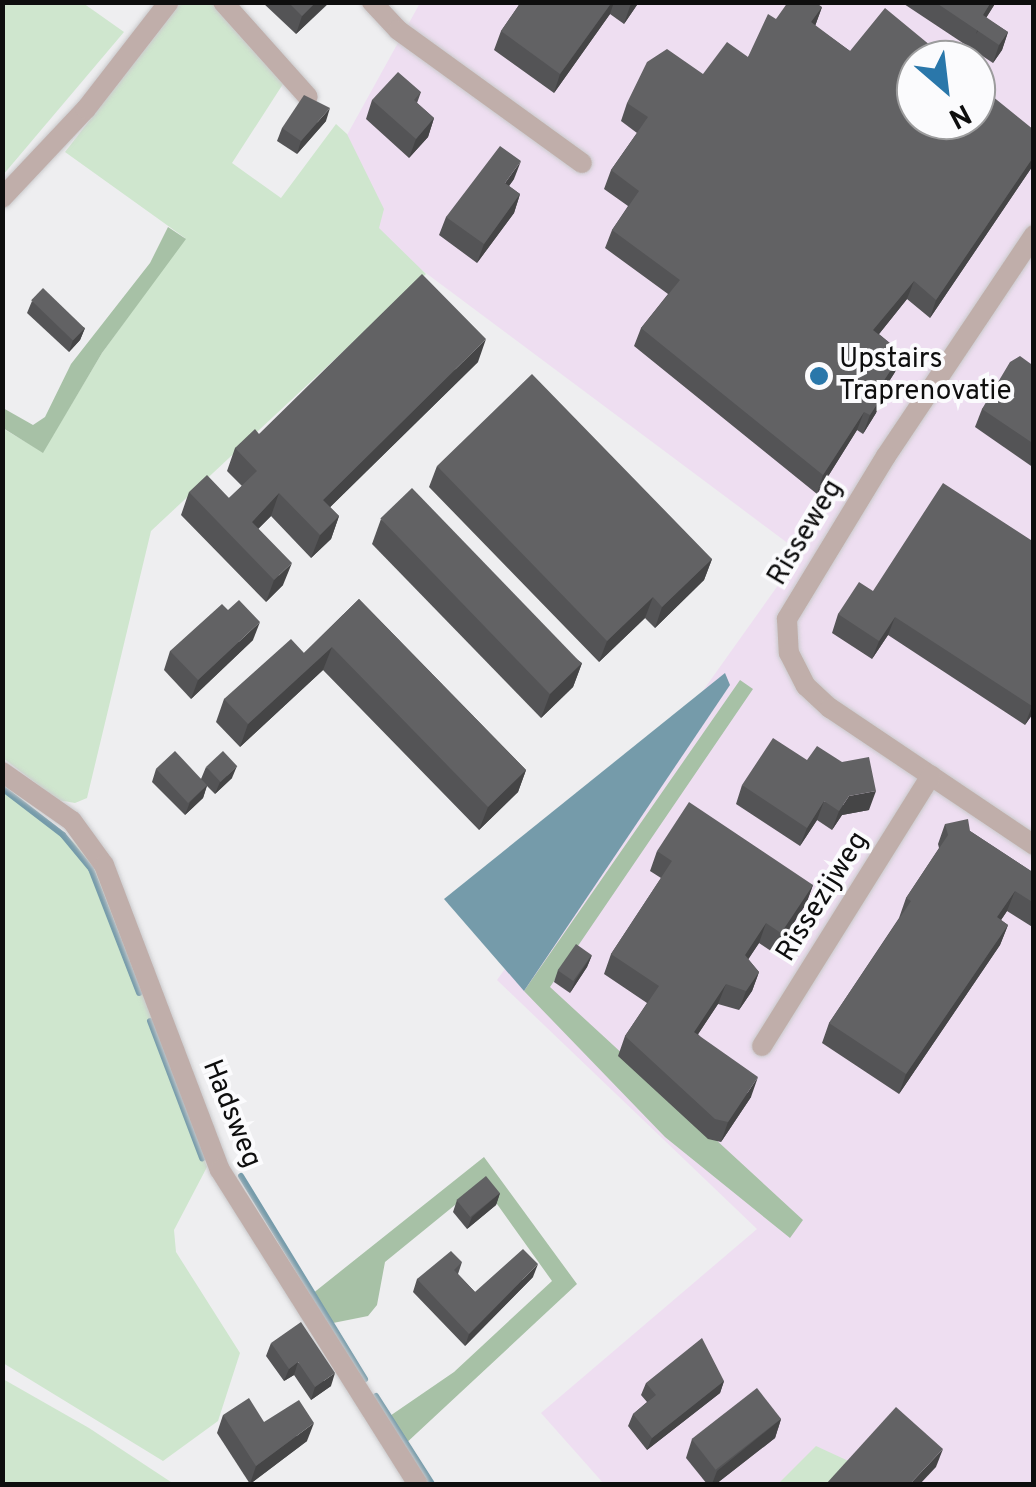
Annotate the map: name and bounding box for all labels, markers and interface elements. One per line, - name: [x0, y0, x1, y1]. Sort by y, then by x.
- north arrow: [896, 40, 996, 140]
- text: N: [942, 94, 976, 135]
- place label: Upstairs Traprenovatie: [839, 343, 1011, 409]
- marker: Upstairs Traprenovatie: [808, 365, 830, 387]
- street label: Risseweg: [761, 474, 851, 592]
- street label: Rissezijweg: [770, 826, 876, 968]
- street label: Hadsweg: [194, 1055, 268, 1173]

